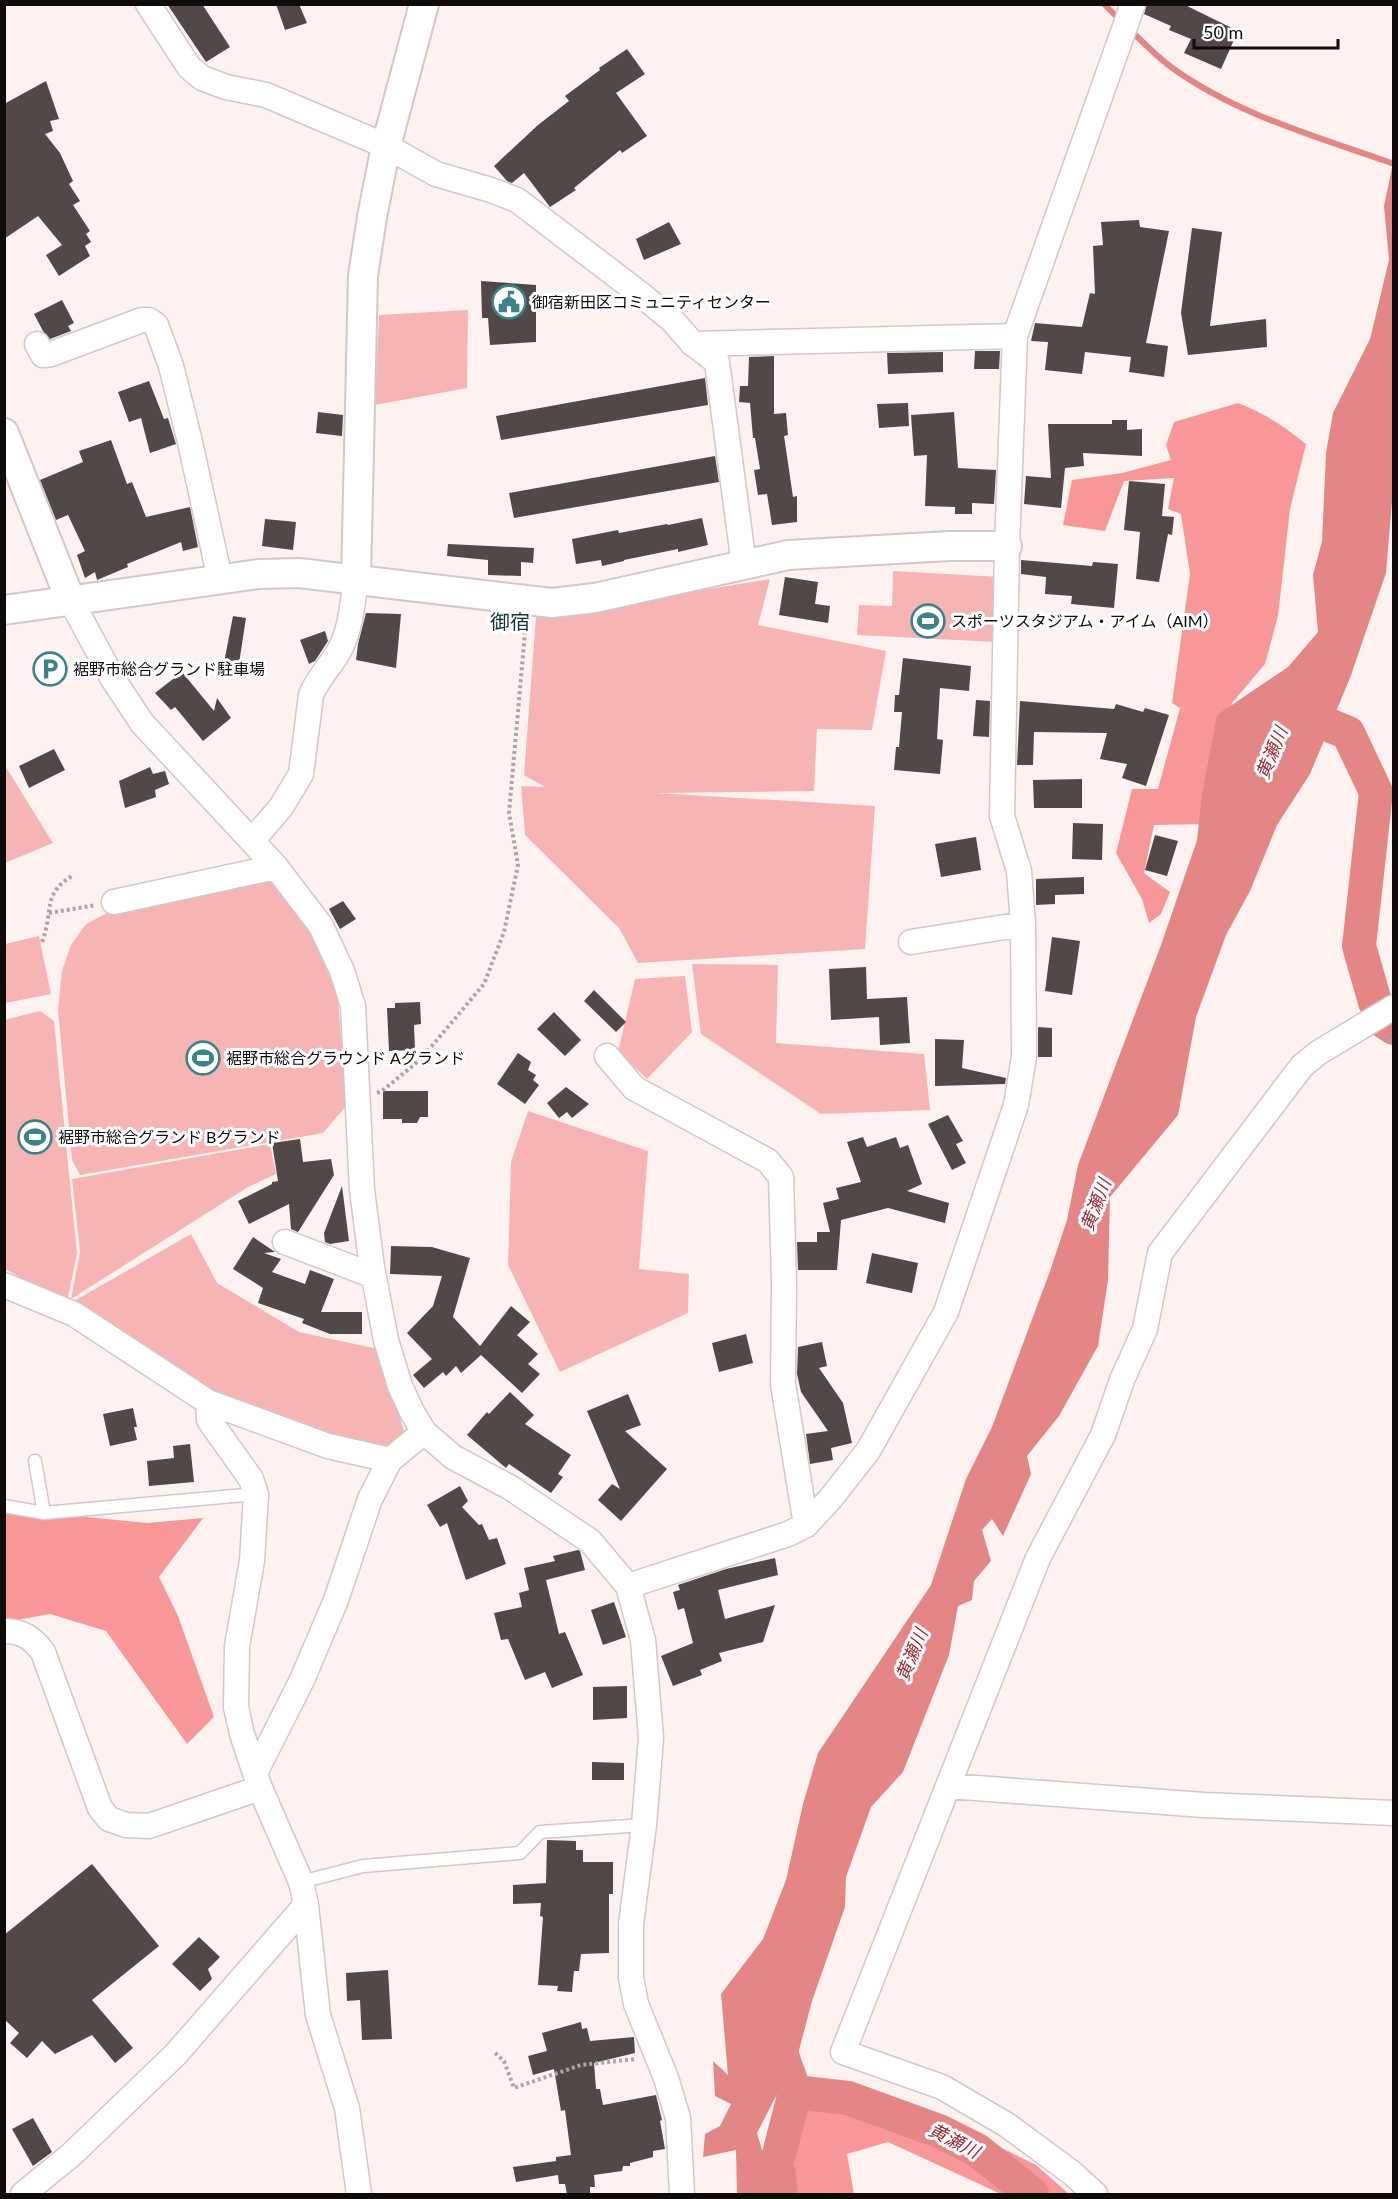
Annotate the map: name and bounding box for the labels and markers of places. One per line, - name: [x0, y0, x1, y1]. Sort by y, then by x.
- public building icon: 御宿新田区コミュニティセンター: [491, 284, 527, 320]
- place label: 御宿新田区コミュニティセンター: [532, 292, 771, 311]
- sports icon: スポーツスタジアム・アイム（AIM）: [910, 603, 946, 639]
- place label: スポーツスタジアム・アイム（AIM）: [951, 611, 1219, 630]
- parking icon: 裾野市総合グランド駐車場: [32, 651, 68, 687]
- place label: 裾野市総合グランド駐車場: [73, 659, 265, 678]
- sports icon: 裾野市総合グラウンド Aグランド: [185, 1040, 221, 1076]
- place label: 裾野市総合グラウンド Aグランド: [226, 1048, 465, 1067]
- sports icon: 裾野市総合グランド Bグランド: [17, 1119, 53, 1155]
- place label: 裾野市総合グランド Bグランド: [58, 1127, 280, 1146]

